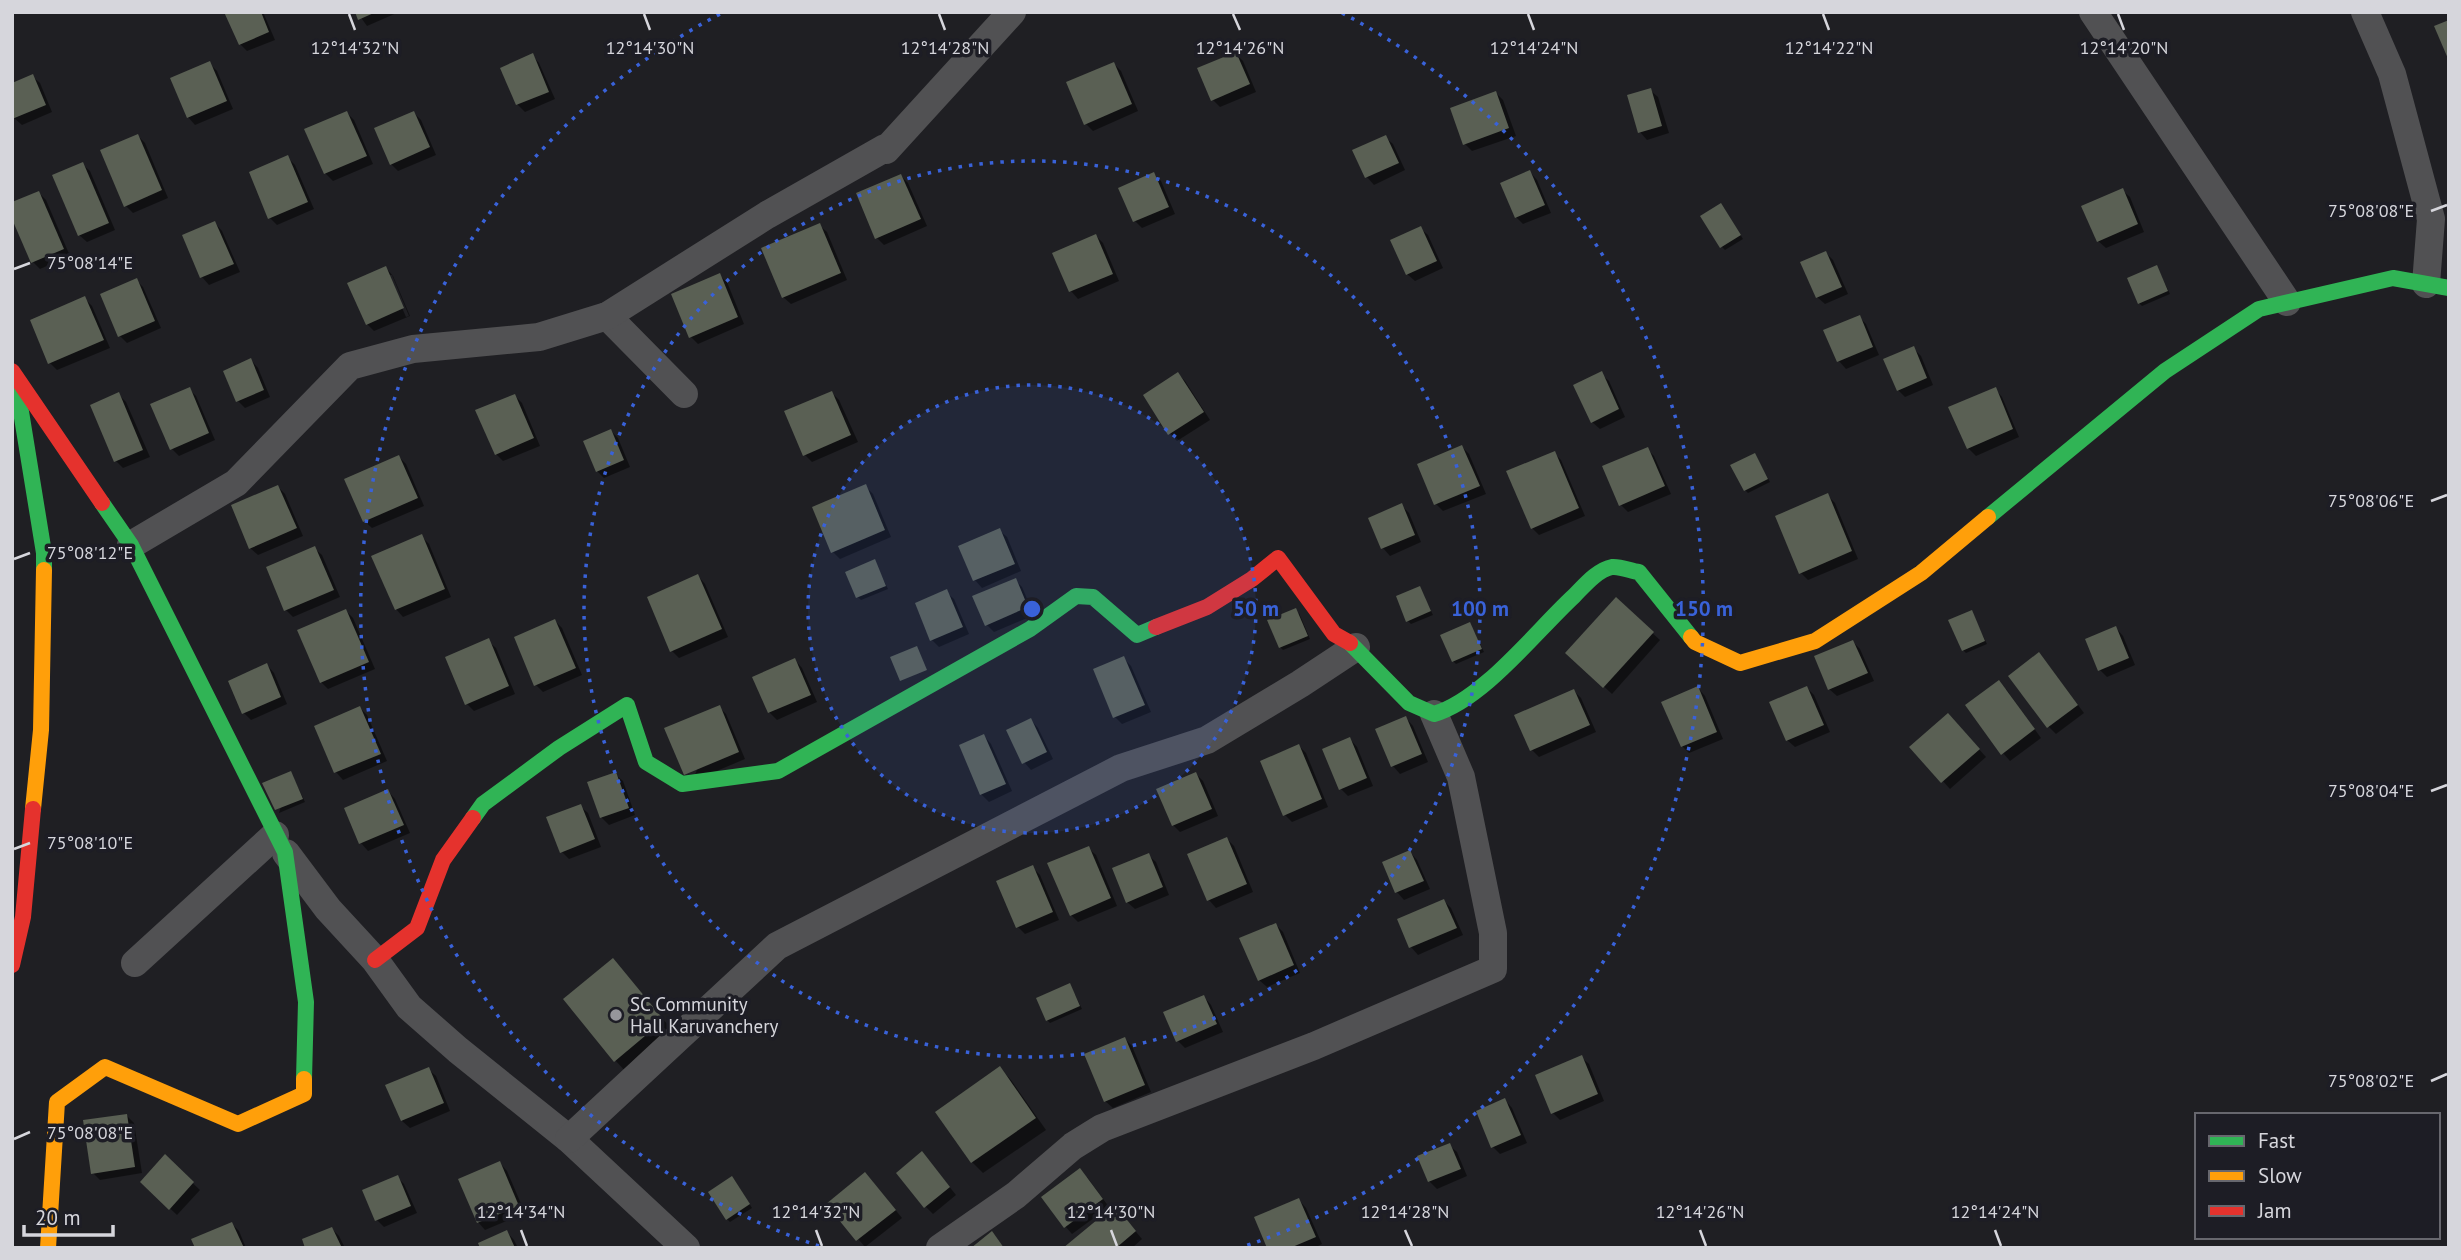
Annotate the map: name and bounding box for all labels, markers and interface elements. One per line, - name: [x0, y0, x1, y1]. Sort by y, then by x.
- text: 12°14'32"N: [311, 36, 399, 59]
- text: 12°14'30"N: [606, 36, 694, 59]
- text: 12°14'28"N: [901, 36, 989, 59]
- text: 12°14'26"N: [1196, 36, 1284, 59]
- text: 12°14'24"N: [1490, 36, 1578, 59]
- text: 12°14'22"N: [1785, 36, 1873, 59]
- text: 12°14'20"N: [2080, 36, 2168, 59]
- text: 75°08'08"E: [2328, 199, 2414, 222]
- text: 75°08'14"E: [47, 251, 133, 274]
- text: 75°08'06"E: [2328, 489, 2414, 512]
- text: 75°08'12"E: [47, 541, 133, 564]
- text: 50 m: [1233, 595, 1279, 622]
- text: 100 m: [1451, 595, 1509, 622]
- text: 150 m: [1675, 595, 1733, 622]
- centre of rings: [1020, 597, 1044, 621]
- text: 75°08'04"E: [2328, 779, 2414, 802]
- text: 75°08'10"E: [47, 831, 133, 854]
- place label: SC Community Hall Karuvanchery: [630, 992, 779, 1038]
- marker: SC Community Hall Karuvanchery: [608, 1007, 624, 1023]
- text: 75°08'02"E: [2328, 1069, 2414, 1092]
- legend: [2195, 1113, 2440, 1239]
- text: 75°08'08"E: [47, 1121, 133, 1144]
- text: Fast: [2258, 1127, 2295, 1154]
- text: Slow: [2258, 1162, 2302, 1189]
- scale bar: [24, 1194, 114, 1238]
- text: Jam: [2257, 1197, 2292, 1224]
- text: 12°14'34"N: [477, 1200, 565, 1223]
- text: 12°14'32"N: [772, 1200, 860, 1223]
- text: 12°14'30"N: [1067, 1200, 1155, 1223]
- text: 12°14'28"N: [1361, 1200, 1449, 1223]
- text: 12°14'26"N: [1656, 1200, 1744, 1223]
- text: 12°14'24"N: [1951, 1200, 2039, 1223]
- text: 20 m: [35, 1204, 81, 1231]

